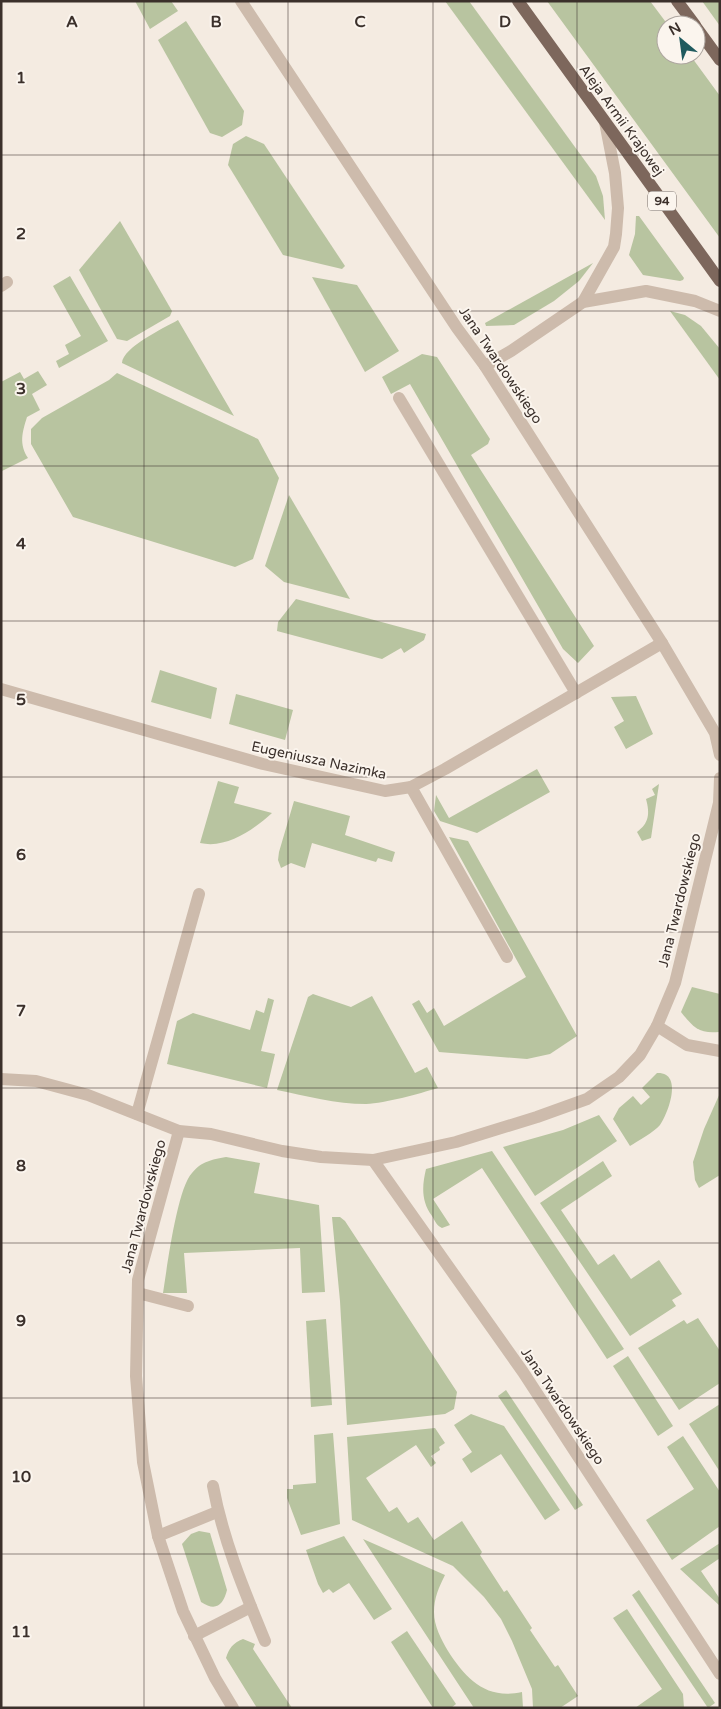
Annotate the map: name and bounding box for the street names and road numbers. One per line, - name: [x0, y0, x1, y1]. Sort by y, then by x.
- street label: Aleja Armii Krajowej: [576, 61, 668, 179]
- road number: 94: [648, 192, 676, 210]
- street label: Jana Twardowskiego: [455, 304, 546, 427]
- street label: Eugeniusza Nazimka: [250, 738, 388, 783]
- street label: Jana Twardowskiego: [655, 831, 704, 969]
- street label: Jana Twardowskiego: [117, 1138, 169, 1275]
- street label: Jana Twardowskiego: [517, 1345, 608, 1468]

